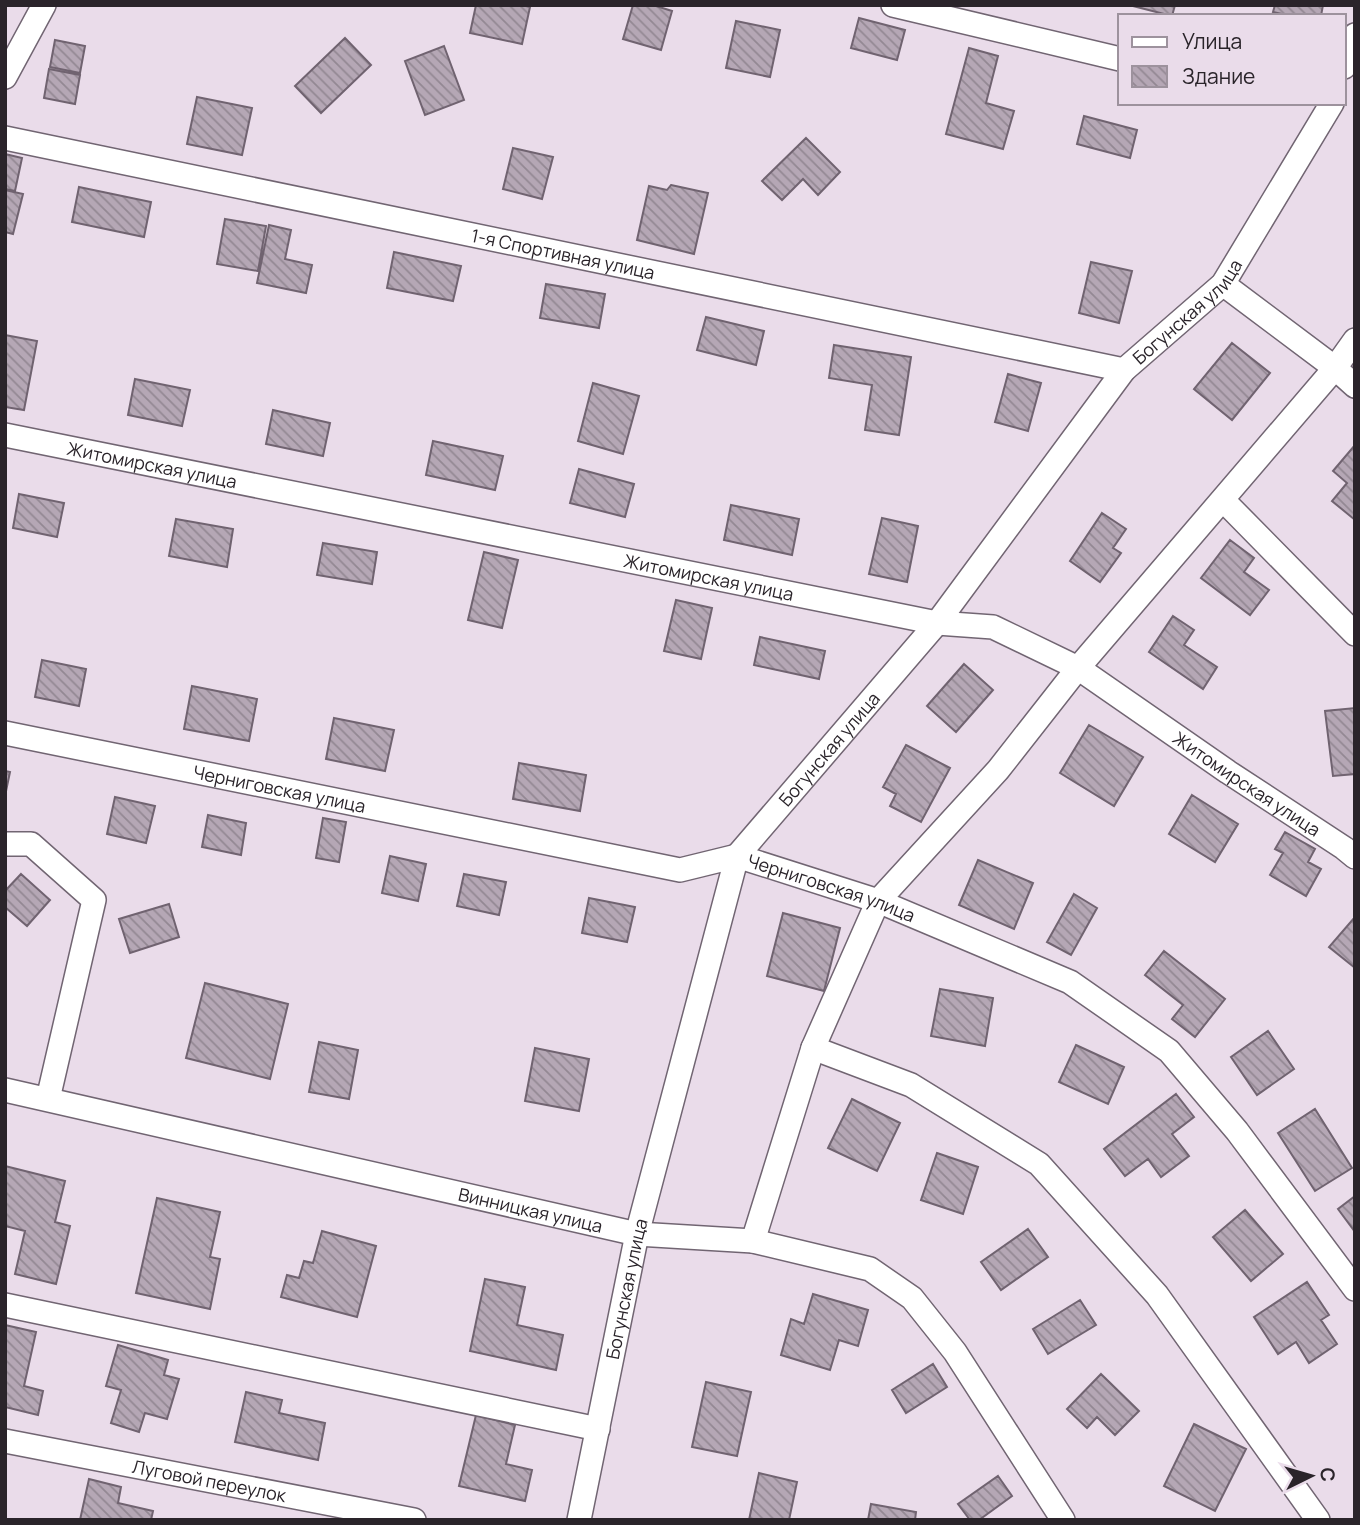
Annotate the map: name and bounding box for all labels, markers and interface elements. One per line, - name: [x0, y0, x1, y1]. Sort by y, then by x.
- legend: [1118, 14, 1346, 105]
- text: Улица: [1182, 27, 1242, 55]
- text: Здание: [1182, 62, 1255, 90]
- street label: 1-я Спортивная улица: [469, 223, 657, 284]
- street label: Богунская улица: [1127, 255, 1247, 369]
- street label: Житомирская улица: [65, 436, 239, 493]
- street label: Житомирская улица: [622, 548, 796, 606]
- street label: Богунская улица: [773, 687, 885, 811]
- street label: Житомирская улица: [1168, 726, 1325, 841]
- street label: Черниговская улица: [191, 759, 368, 818]
- street label: Черниговская улица: [745, 848, 919, 927]
- street label: Винницкая улица: [456, 1182, 605, 1238]
- street label: Богунская улица: [600, 1216, 653, 1361]
- north arrow: [1276, 1441, 1346, 1511]
- street label: Луговой переулок: [130, 1454, 289, 1507]
- text: С: [1314, 1466, 1341, 1483]

